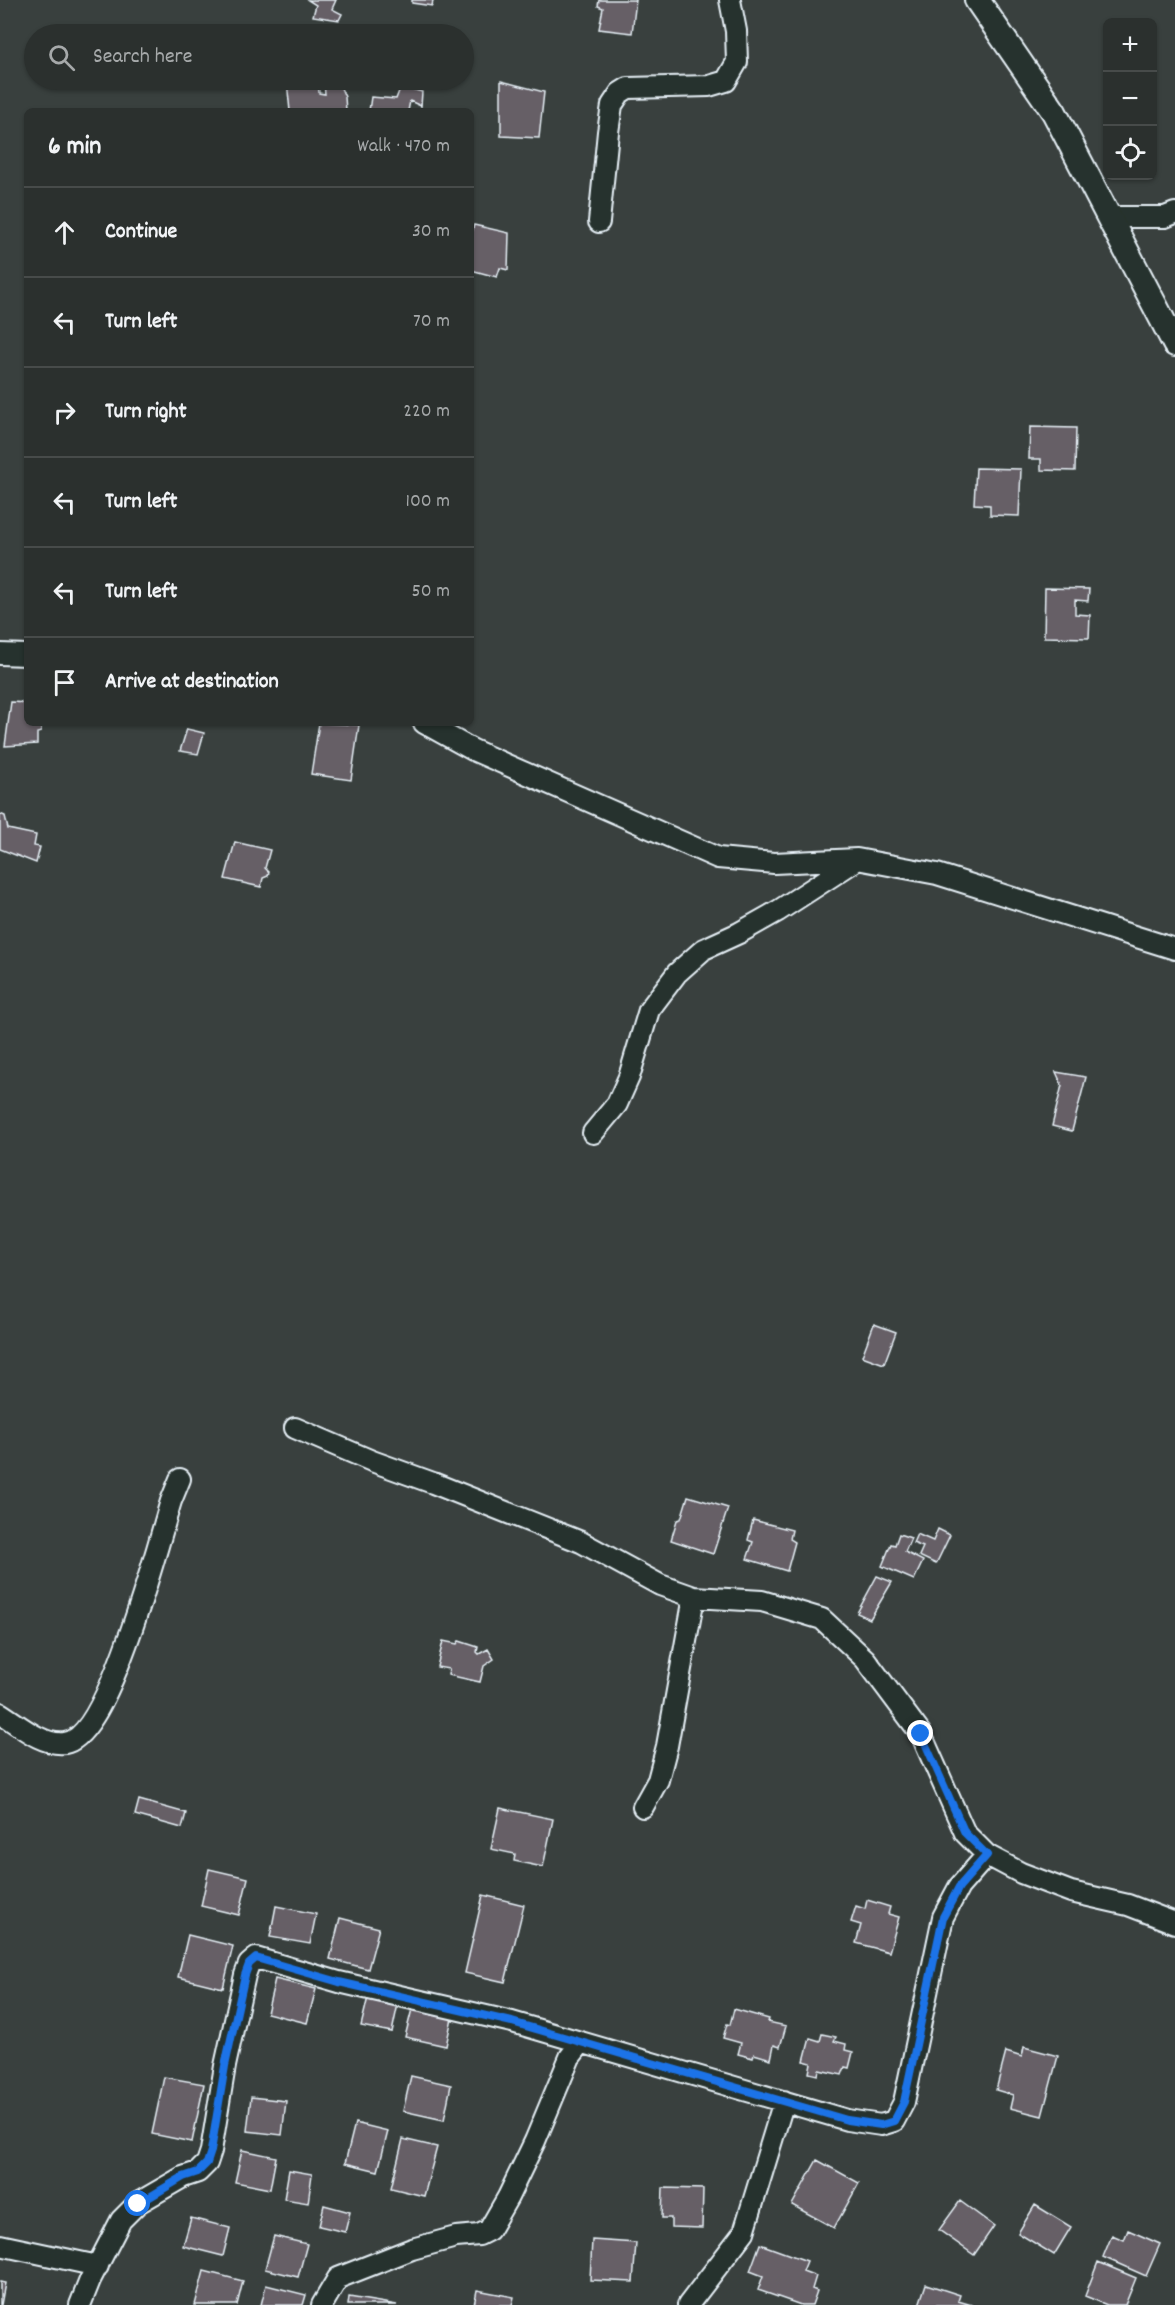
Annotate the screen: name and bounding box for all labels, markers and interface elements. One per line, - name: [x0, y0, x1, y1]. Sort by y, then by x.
- map controls: [1103, 18, 1157, 180]
- button: +: [1103, 18, 1157, 72]
- search box: [24, 24, 474, 90]
- icon: search: [45, 41, 78, 74]
- text: Search here: [93, 42, 192, 73]
- button: −: [1103, 72, 1157, 126]
- button: locate: [1103, 126, 1157, 180]
- text: 6 min: [48, 129, 101, 166]
- text: Walk · 470 m: [357, 133, 450, 161]
- icon: ahead: [48, 216, 81, 249]
- text: Continue: [105, 217, 177, 248]
- text: 30 m: [412, 218, 450, 246]
- icon: left: [48, 306, 81, 339]
- text: Turn left: [105, 307, 177, 338]
- text: 70 m: [413, 308, 450, 336]
- icon: right: [48, 396, 81, 429]
- text: Turn right: [105, 397, 187, 428]
- text: 220 m: [403, 398, 450, 426]
- icon: left: [48, 486, 81, 519]
- text: Turn left: [105, 487, 177, 518]
- text: 100 m: [406, 488, 450, 516]
- icon: left: [48, 576, 81, 609]
- text: Turn left: [105, 577, 177, 608]
- text: 50 m: [412, 578, 450, 606]
- icon: arrive: [48, 666, 81, 699]
- text: Arrive at destination: [105, 667, 279, 698]
- route end: [907, 1720, 933, 1746]
- route start: [124, 2190, 150, 2216]

